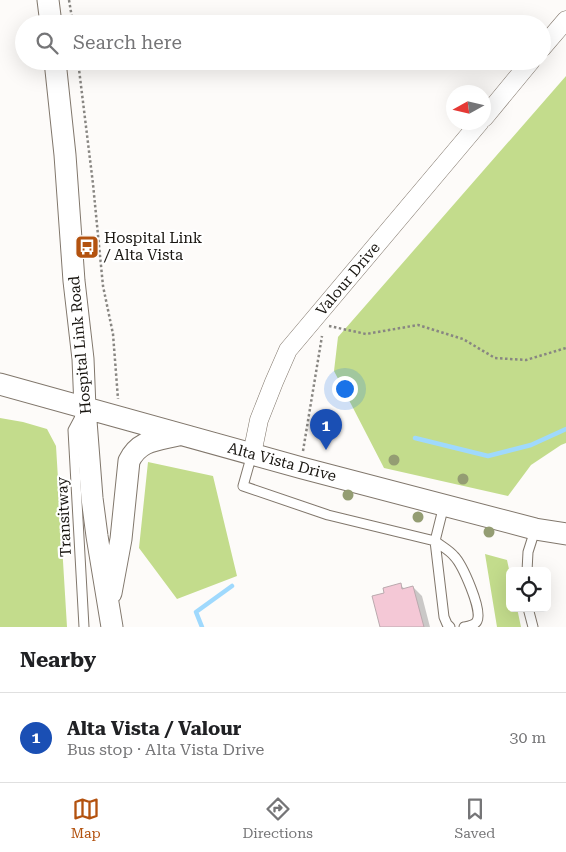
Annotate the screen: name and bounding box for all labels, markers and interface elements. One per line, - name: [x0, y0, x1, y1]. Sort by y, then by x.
- search box: [15, 15, 551, 70]
- icon: search: [33, 29, 61, 57]
- text: Search here: [73, 31, 182, 54]
- north arrow: [446, 85, 491, 130]
- place label: Hospital Link / Alta Vista: [103, 229, 203, 264]
- bus stop icon: Hospital Link / Alta Vista: [74, 234, 100, 260]
- street label: Valour Drive: [312, 239, 384, 319]
- street label: Hospital Link Road: [65, 275, 95, 415]
- your location: [332, 376, 358, 402]
- pin: 1: [310, 409, 342, 450]
- street label: Alta Vista Drive: [226, 439, 338, 485]
- street label: Transitway: [53, 476, 75, 558]
- map controls: [506, 567, 551, 612]
- button: locate: [506, 567, 551, 612]
- text: Nearby: [20, 648, 96, 672]
- text: Alta Vista / Valour: [67, 717, 241, 740]
- text: 1: [32, 728, 40, 747]
- text: 30 m: [509, 728, 546, 747]
- text: Bus stop · Alta Vista Drive: [67, 740, 264, 759]
- tab: Map: [71, 795, 101, 841]
- tab: Directions: [242, 795, 313, 841]
- tab: Saved: [455, 795, 495, 841]

